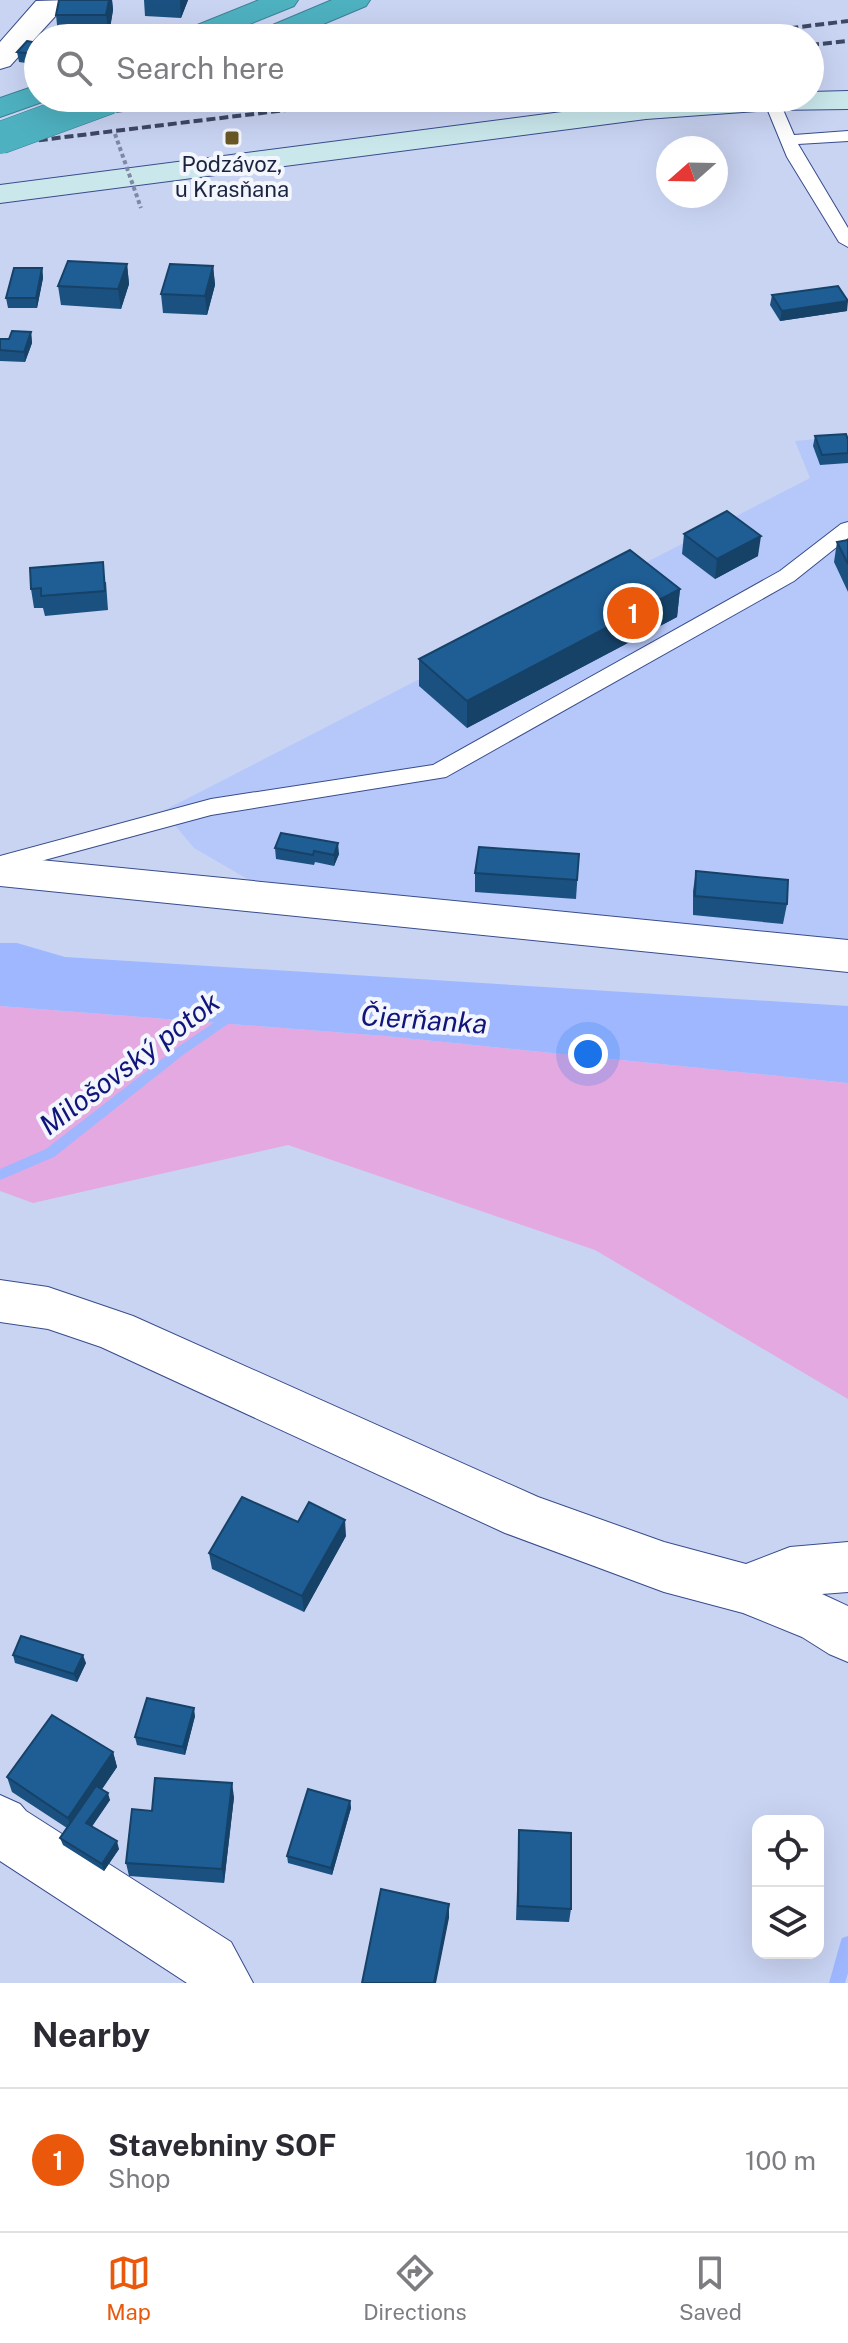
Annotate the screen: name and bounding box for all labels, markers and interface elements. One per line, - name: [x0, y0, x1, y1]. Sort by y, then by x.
- search box: [24, 24, 824, 112]
- icon: search: [52, 46, 96, 90]
- text: Search here: [116, 50, 284, 86]
- marker: Podzávoz, u Krasňana: [223, 129, 241, 147]
- north arrow: [656, 136, 728, 208]
- place label: Podzávoz, u Krasňana: [175, 151, 289, 202]
- pin: 1: [607, 583, 659, 643]
- water label: Milošovský potok: [32, 985, 226, 1141]
- water label: Čierňanka: [359, 998, 489, 1040]
- your location: [568, 1034, 608, 1074]
- map controls: [752, 1815, 824, 1959]
- button: locate: [752, 1815, 824, 1887]
- button: layers: [752, 1887, 824, 1959]
- text: Nearby: [32, 2015, 150, 2055]
- text: Stavebniny SOF: [108, 2127, 336, 2163]
- text: 1: [52, 2145, 64, 2176]
- text: 100 m: [745, 2145, 816, 2176]
- text: Shop: [108, 2163, 171, 2194]
- tab: Map: [106, 2251, 151, 2325]
- tab: Directions: [363, 2251, 467, 2325]
- tab: Saved: [679, 2251, 742, 2325]

